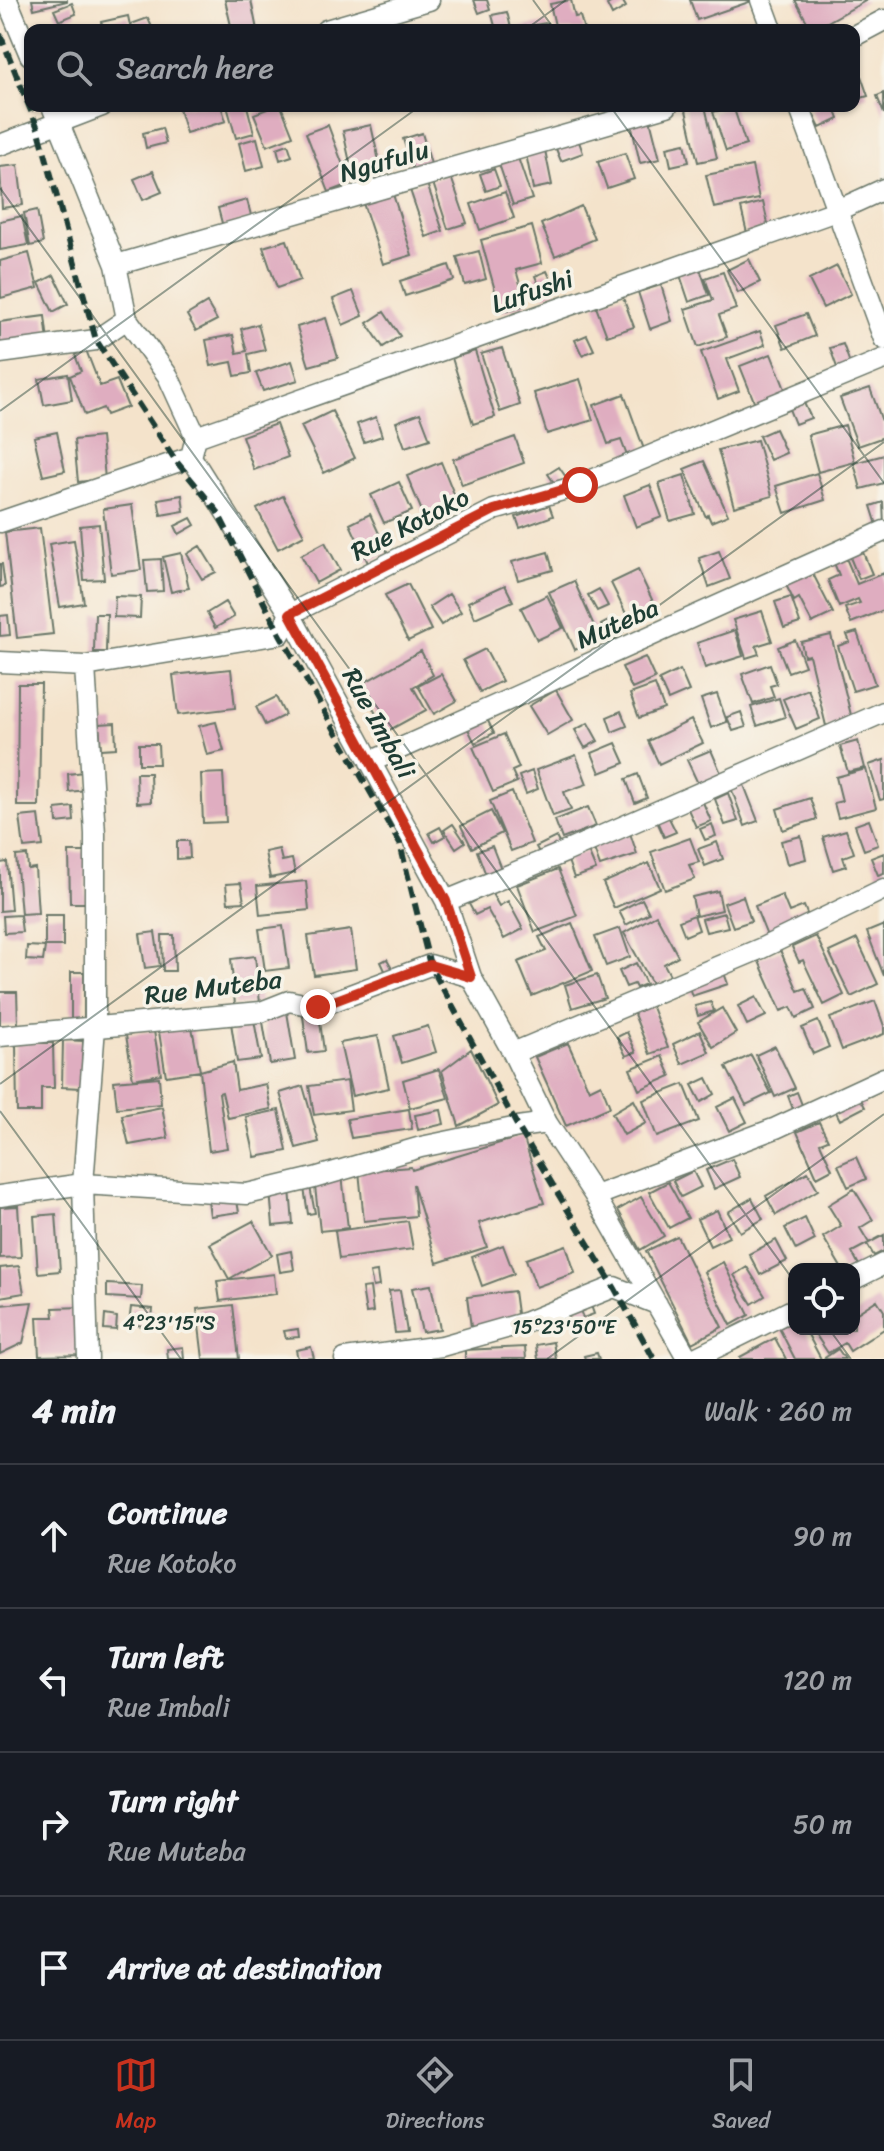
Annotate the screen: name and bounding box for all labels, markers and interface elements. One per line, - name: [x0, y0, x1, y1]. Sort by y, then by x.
- search box: [24, 24, 860, 112]
- text: Search here: [116, 41, 274, 95]
- icon: search: [52, 46, 96, 90]
- street label: Ngufulu: [334, 126, 434, 196]
- street label: Lufushi: [485, 255, 580, 326]
- route start: [562, 467, 598, 503]
- street label: Rue Kotoko: [342, 474, 478, 574]
- street label: Muteba: [568, 584, 666, 662]
- street label: Rue Imbali: [329, 659, 429, 788]
- street label: Rue Muteba: [142, 956, 285, 1018]
- route end: [300, 989, 336, 1025]
- map controls: [788, 1263, 860, 1335]
- button: locate: [788, 1263, 860, 1335]
- text: 4°23'15"S: [123, 1306, 216, 1341]
- text: 15°23'50"E: [512, 1310, 618, 1345]
- text: 4 min: [32, 1381, 116, 1441]
- text: Walk · 260 m: [704, 1388, 852, 1434]
- text: Continue: [108, 1486, 227, 1540]
- text: 90 m: [793, 1513, 852, 1559]
- icon: ahead: [32, 1514, 76, 1558]
- text: Rue Kotoko: [108, 1540, 237, 1586]
- text: Turn left: [108, 1630, 224, 1684]
- text: 120 m: [783, 1657, 852, 1703]
- icon: left: [32, 1658, 76, 1702]
- text: Rue Imbali: [108, 1684, 230, 1730]
- text: Turn right: [108, 1774, 238, 1828]
- text: 50 m: [793, 1801, 852, 1847]
- icon: right: [32, 1802, 76, 1846]
- text: Rue Muteba: [108, 1828, 246, 1874]
- text: Arrive at destination: [108, 1941, 382, 1995]
- icon: arrive: [32, 1946, 76, 1990]
- tab: Map: [114, 2053, 158, 2140]
- tab: Directions: [386, 2053, 484, 2140]
- tab: Saved: [712, 2053, 770, 2140]

